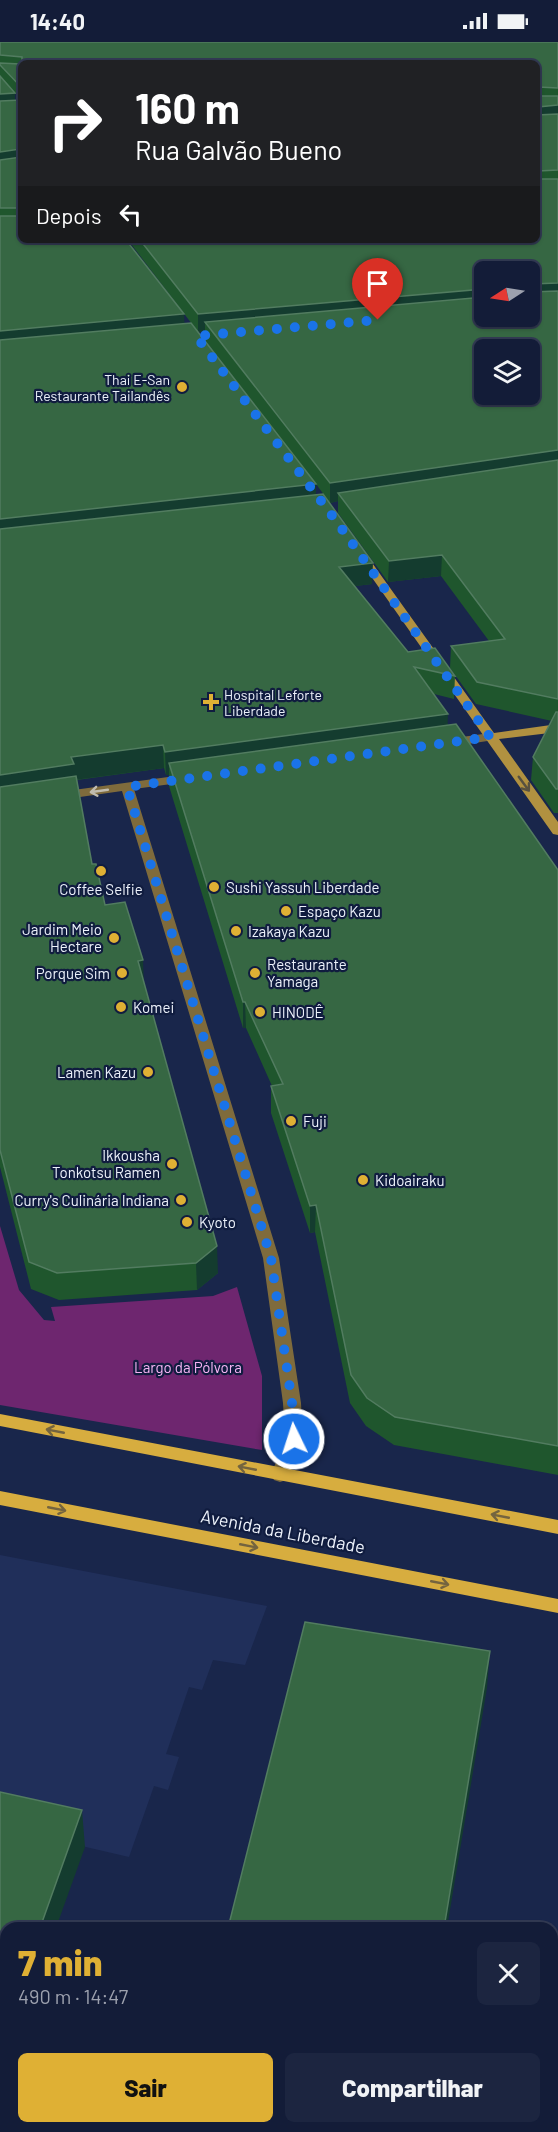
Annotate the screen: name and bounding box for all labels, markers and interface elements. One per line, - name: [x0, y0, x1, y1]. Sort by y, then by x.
- text: 14:40: [30, 8, 85, 34]
- text: 160 m: [135, 82, 240, 132]
- icon: right: [36, 84, 114, 162]
- text: Rua Galvão Bueno: [135, 133, 342, 165]
- icon: left: [114, 198, 147, 231]
- text: Depois: [36, 202, 102, 228]
- pin: [352, 258, 403, 320]
- north arrow: [474, 261, 540, 327]
- map controls: [474, 261, 540, 405]
- icon: arrive: [361, 267, 394, 300]
- button: layers: [474, 339, 540, 405]
- place label: Thai E-San Restaurante Tailandês: [35, 371, 170, 404]
- marker: Thai E-San Restaurante Tailandês: [175, 380, 189, 394]
- place label: Hospital Leforte Liberdade: [224, 686, 322, 719]
- marker: Hospital Leforte Liberdade: [202, 693, 220, 711]
- one-way arrow: [518, 776, 530, 792]
- one-way arrow: [90, 785, 110, 796]
- marker: Coffee Selfie: [94, 864, 108, 878]
- place label: Sushi Yassuh Liberdade: [226, 878, 380, 896]
- place label: Coffee Selfie: [59, 880, 143, 898]
- marker: Sushi Yassuh Liberdade: [207, 880, 221, 894]
- place label: Espaço Kazu: [298, 902, 381, 920]
- marker: Espaço Kazu: [279, 904, 293, 918]
- place label: Jardim Meio Hectare: [22, 920, 102, 955]
- place label: Izakaya Kazu: [248, 922, 330, 940]
- marker: Izakaya Kazu: [229, 924, 243, 938]
- marker: Jardim Meio Hectare: [107, 931, 121, 945]
- place label: Restaurante Yamaga: [267, 955, 347, 990]
- place label: Porque Sim: [36, 964, 110, 982]
- marker: Porque Sim: [115, 966, 129, 980]
- marker: Restaurante Yamaga: [248, 966, 262, 980]
- place label: Komei: [133, 998, 174, 1016]
- marker: Komei: [114, 1000, 128, 1014]
- place label: HINODÊ: [272, 1003, 324, 1021]
- marker: HINODÊ: [253, 1005, 267, 1019]
- place label: Lamen Kazu: [57, 1063, 136, 1081]
- marker: Lamen Kazu: [141, 1065, 155, 1079]
- place label: Fuji: [303, 1112, 327, 1130]
- marker: Fuji: [284, 1114, 298, 1128]
- place label: Ikkousha Tonkotsu Ramen: [52, 1146, 160, 1181]
- marker: Ikkousha Tonkotsu Ramen: [165, 1157, 179, 1171]
- place label: Kidoairaku: [375, 1171, 445, 1189]
- marker: Kidoairaku: [356, 1173, 370, 1187]
- place label: Curry's Culinária Indiana: [14, 1191, 169, 1209]
- marker: Curry's Culinária Indiana: [174, 1193, 188, 1207]
- place label: Kyoto: [199, 1213, 236, 1231]
- marker: Kyoto: [180, 1215, 194, 1229]
- park label: Largo da Pólvora: [134, 1358, 242, 1376]
- position arrow: [262, 1407, 326, 1471]
- one-way arrow: [46, 1425, 66, 1436]
- one-way arrow: [238, 1462, 257, 1473]
- one-way arrow: [47, 1504, 67, 1515]
- street label: Avenida da Liberdade: [199, 1504, 367, 1558]
- one-way arrow: [491, 1510, 511, 1521]
- one-way arrow: [239, 1541, 258, 1552]
- one-way arrow: [431, 1578, 450, 1590]
- text: 7 min: [18, 1940, 103, 1983]
- button: close: [477, 1942, 540, 2005]
- text: 490 m · 14:47: [18, 1984, 128, 2008]
- button: Sair: [18, 2053, 273, 2122]
- button: Compartilhar: [285, 2053, 540, 2122]

